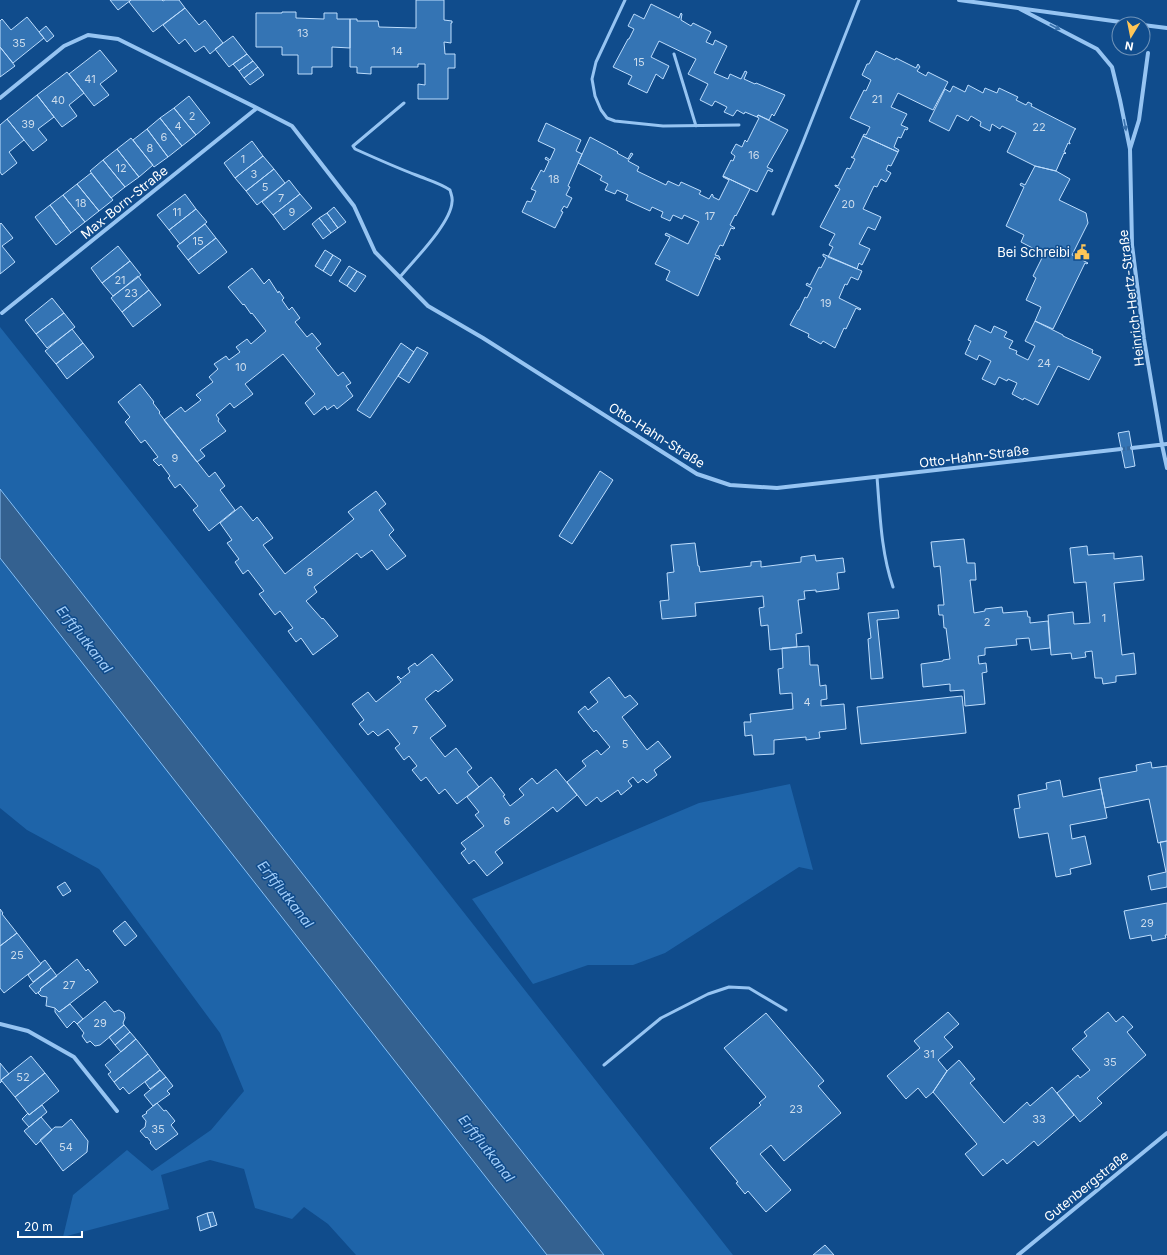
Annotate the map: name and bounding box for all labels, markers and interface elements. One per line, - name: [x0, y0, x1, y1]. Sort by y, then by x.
- north arrow: [1111, 16, 1151, 56]
- one-way arrow: [1049, 24, 1061, 31]
- house number: 13: [297, 26, 309, 40]
- house number: 35: [12, 36, 26, 50]
- text: N: [1124, 38, 1135, 53]
- house number: 14: [391, 44, 403, 58]
- house number: 15: [633, 55, 645, 69]
- house number: 41: [84, 72, 96, 86]
- house number: 21: [871, 92, 883, 106]
- house number: 40: [51, 93, 65, 107]
- house number: 2: [189, 109, 195, 123]
- house number: 39: [21, 117, 35, 131]
- one-way arrow: [1122, 118, 1128, 131]
- house number: 4: [174, 119, 182, 133]
- house number: 22: [1032, 120, 1046, 134]
- house number: 6: [161, 130, 168, 144]
- house number: 8: [147, 141, 154, 155]
- house number: 16: [748, 148, 760, 162]
- house number: 1: [241, 152, 245, 166]
- house number: 12: [115, 161, 127, 175]
- street label: Max-Born-Straße: [77, 162, 171, 242]
- house number: 3: [251, 167, 258, 181]
- house number: 18: [548, 172, 560, 186]
- house number: 5: [262, 180, 269, 194]
- house number: 7: [278, 191, 284, 205]
- house number: 18: [75, 196, 87, 210]
- house number: 20: [841, 197, 855, 211]
- house number: 11: [173, 205, 181, 219]
- house number: 9: [289, 205, 296, 219]
- house number: 17: [705, 209, 715, 223]
- street label: Heinrich-Hertz-Straße: [1115, 229, 1147, 367]
- house number: 15: [192, 234, 204, 248]
- public building icon: Bei Schreibi: [1073, 243, 1091, 261]
- place label: Bei Schreibi: [997, 244, 1070, 260]
- house number: 21: [114, 273, 126, 287]
- house number: 23: [124, 286, 138, 300]
- house number: 19: [820, 296, 832, 310]
- house number: 24: [1037, 356, 1051, 370]
- house number: 10: [235, 360, 247, 374]
- street label: Otto-Hahn-Straße: [606, 399, 708, 471]
- street label: Otto-Hahn-Straße: [918, 441, 1030, 471]
- house number: 9: [172, 451, 179, 465]
- house number: 8: [307, 565, 314, 579]
- water label: Erftflutkanal: [53, 602, 117, 676]
- house number: 1: [1102, 611, 1106, 625]
- house number: 2: [984, 615, 990, 629]
- house number: 4: [803, 695, 811, 709]
- house number: 7: [412, 723, 418, 737]
- house number: 5: [622, 737, 629, 751]
- house number: 6: [504, 814, 511, 828]
- water label: Erftflutkanal: [254, 857, 318, 931]
- house number: 29: [1140, 916, 1154, 930]
- house number: 25: [10, 948, 24, 962]
- house number: 27: [63, 978, 75, 992]
- house number: 29: [93, 1016, 107, 1030]
- house number: 31: [923, 1047, 935, 1061]
- house number: 35: [1103, 1055, 1117, 1069]
- house number: 52: [16, 1070, 30, 1084]
- house number: 23: [789, 1102, 803, 1116]
- water label: Erftflutkanal: [455, 1111, 519, 1185]
- house number: 33: [1032, 1112, 1046, 1126]
- house number: 35: [151, 1122, 165, 1136]
- house number: 54: [59, 1140, 73, 1154]
- street label: Gutenbergstraße: [1041, 1147, 1131, 1225]
- scale bar: [18, 1213, 82, 1239]
- text: 20 m: [24, 1219, 53, 1234]

